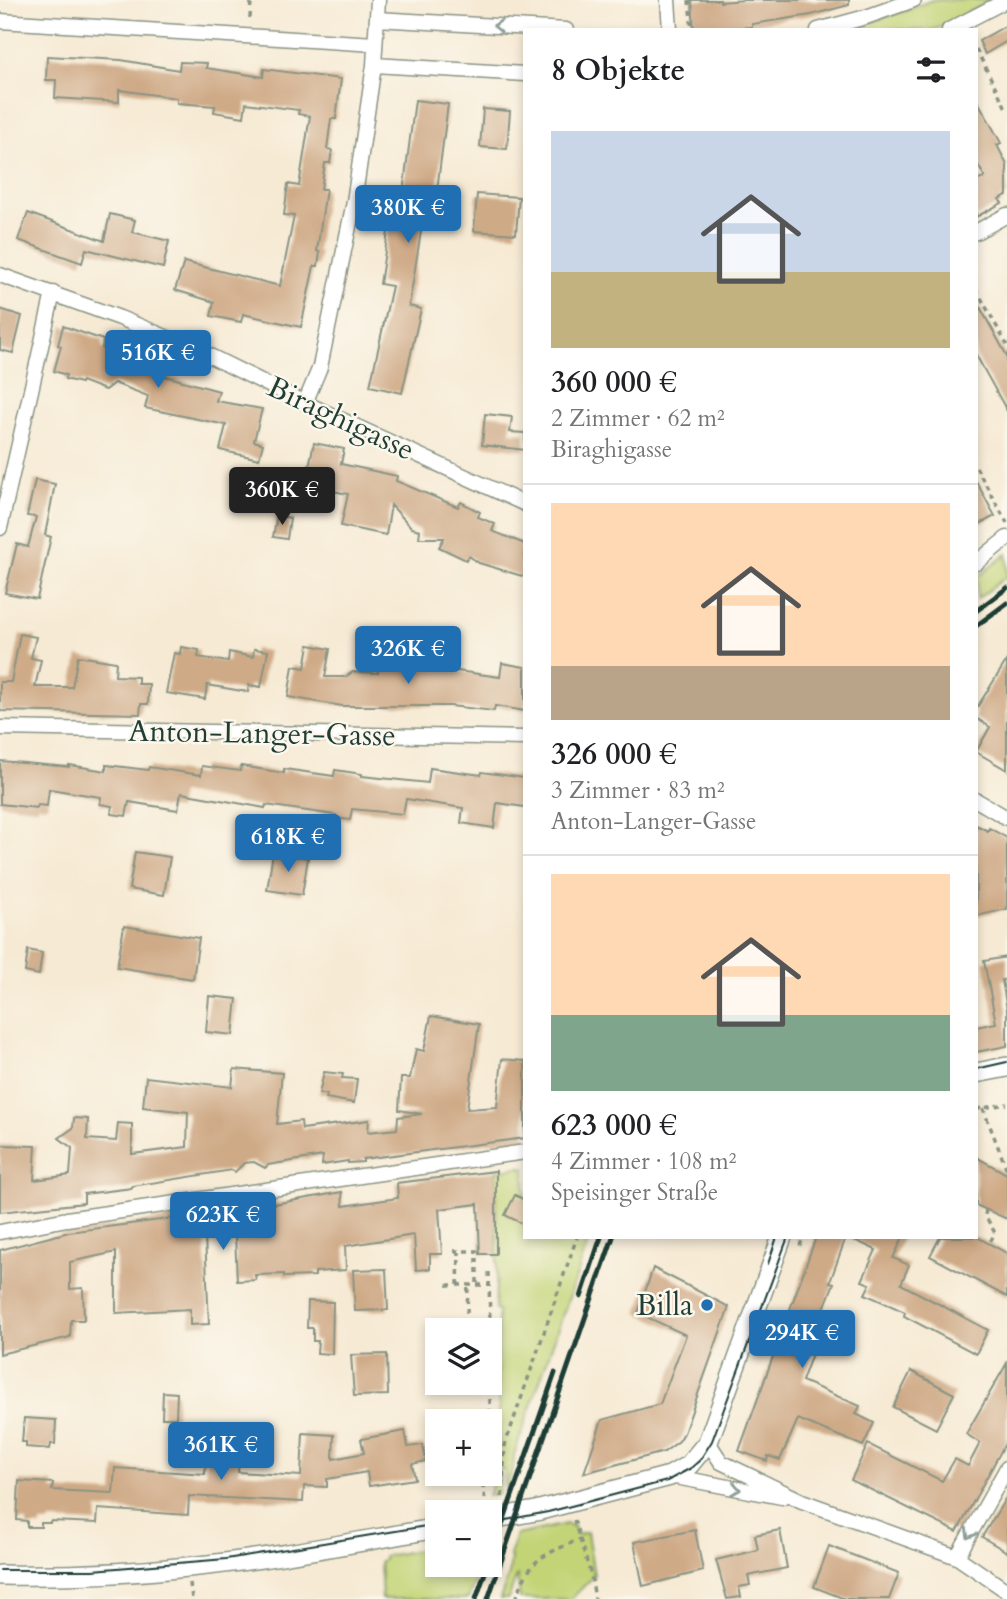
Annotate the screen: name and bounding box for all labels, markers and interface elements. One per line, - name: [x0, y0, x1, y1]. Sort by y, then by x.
- one-way arrow: [492, 19, 503, 34]
- text: 8 Objekte: [551, 50, 685, 91]
- icon: filters: [912, 51, 950, 89]
- icon: home: [688, 176, 814, 302]
- pin: 380K €: [351, 186, 465, 245]
- text: 380K €: [371, 192, 445, 223]
- pin: 516K €: [101, 330, 215, 390]
- text: 516K €: [121, 337, 195, 368]
- text: 360 000 €: [551, 362, 677, 403]
- street label: Biraghigasse: [261, 367, 421, 470]
- text: 2 Zimmer · 62 m²: [551, 403, 725, 434]
- text: Biraghigasse: [551, 434, 672, 465]
- pin: 360K €: [225, 468, 339, 527]
- text: 360K €: [245, 474, 319, 505]
- icon: home: [688, 548, 814, 674]
- pin: 326K €: [351, 626, 465, 686]
- text: 326K €: [371, 633, 445, 664]
- street label: Anton-Langer-Gasse: [128, 711, 396, 756]
- text: 326 000 €: [551, 734, 677, 775]
- text: 3 Zimmer · 83 m²: [551, 775, 725, 806]
- text: Anton-Langer-Gasse: [551, 806, 756, 837]
- pin: 618K €: [231, 814, 345, 874]
- text: 618K €: [251, 821, 325, 852]
- icon: home: [688, 919, 814, 1045]
- text: 623 000 €: [551, 1105, 677, 1146]
- text: 4 Zimmer · 108 m²: [551, 1146, 736, 1177]
- text: Speisinger Straße: [551, 1177, 718, 1208]
- pin: 623K €: [166, 1192, 280, 1252]
- text: 623K €: [186, 1199, 260, 1230]
- place label: Billa: [636, 1285, 693, 1326]
- marker: Billa: [699, 1297, 715, 1313]
- pin: 294K €: [745, 1310, 859, 1370]
- text: 294K €: [765, 1317, 839, 1348]
- map controls: [425, 1318, 502, 1577]
- button: layers: [425, 1318, 502, 1395]
- button: +: [425, 1409, 502, 1486]
- pin: 361K €: [164, 1422, 278, 1482]
- text: 361K €: [184, 1429, 258, 1460]
- one-way arrow: [730, 1481, 742, 1496]
- button: −: [425, 1500, 502, 1577]
- one-way arrow: [965, 1527, 978, 1539]

